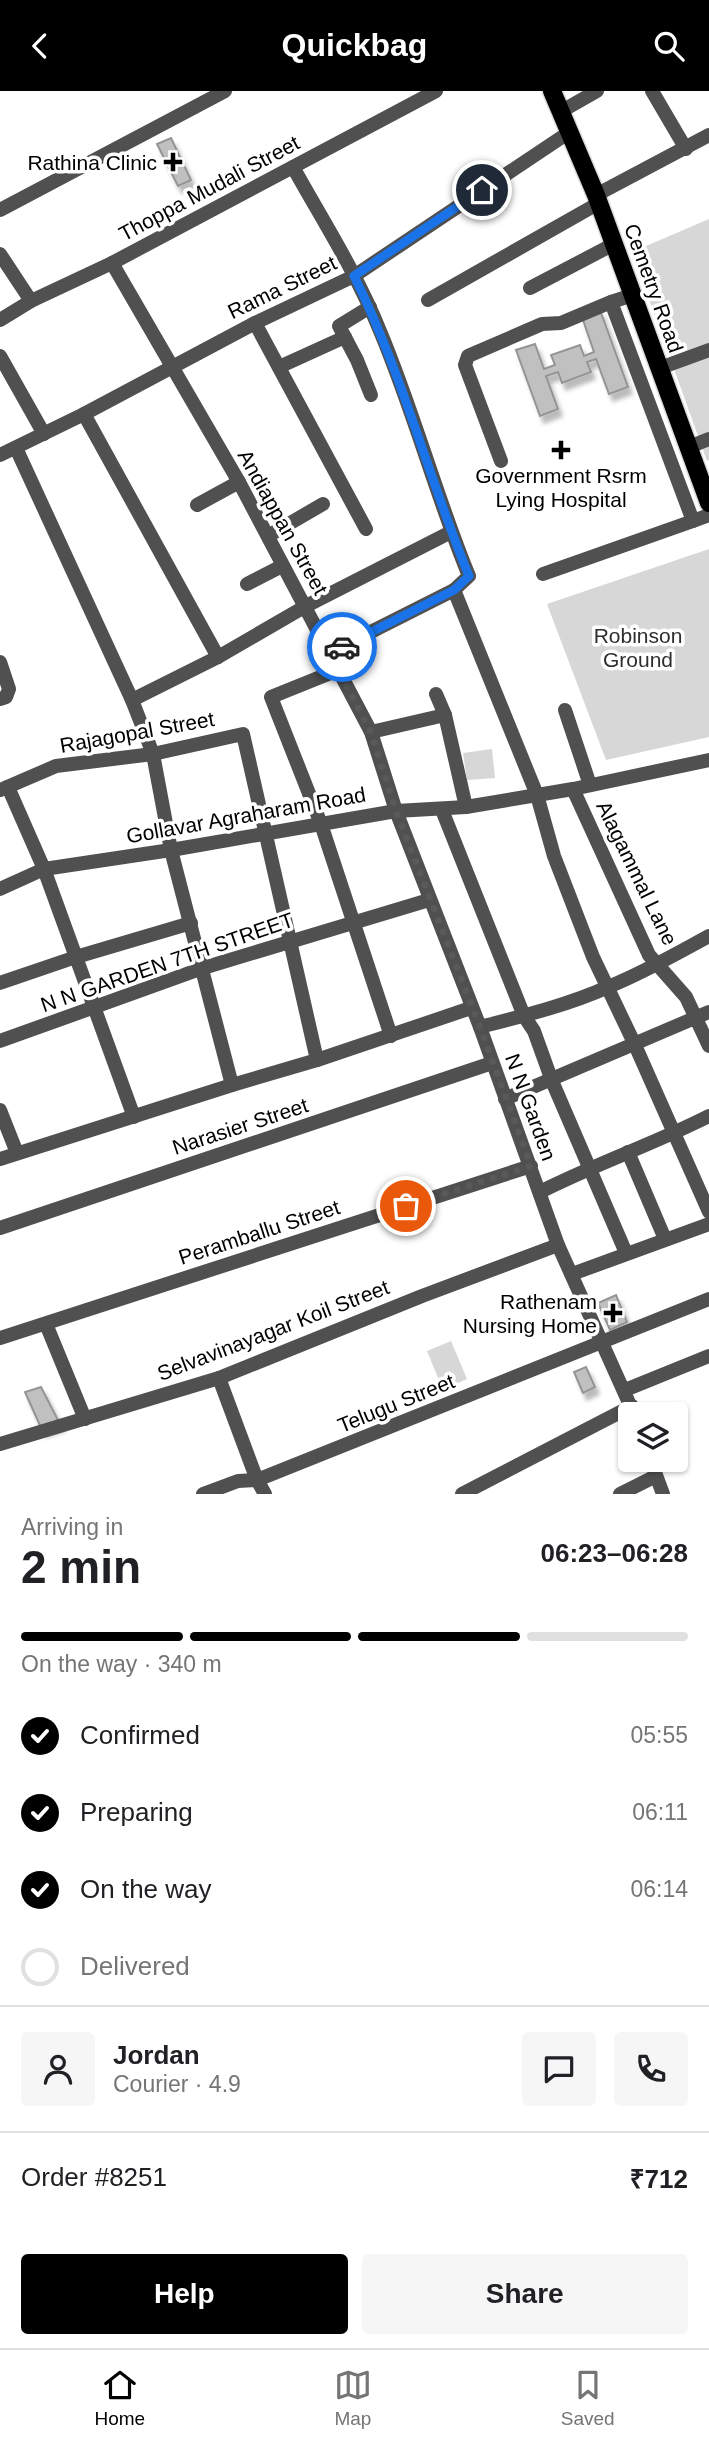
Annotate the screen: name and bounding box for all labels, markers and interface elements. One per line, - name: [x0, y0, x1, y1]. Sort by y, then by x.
- icon: back: [21, 27, 59, 65]
- text: Quickbag: [282, 27, 427, 63]
- icon: search: [650, 27, 688, 65]
- street label: Thoppa Mudali Street: [115, 131, 303, 245]
- place label: Rathina Clinic: [27, 151, 157, 174]
- marker: Rathina Clinic: [163, 152, 183, 172]
- pin: [452, 160, 512, 220]
- icon: home: [463, 171, 501, 209]
- street label: Cemetry Road: [620, 220, 688, 356]
- street label: Rama Street: [224, 251, 340, 323]
- marker: Government Rsrm Lying Hospital: [551, 440, 571, 460]
- street label: Andiappan Street: [234, 445, 332, 599]
- place label: Government Rsrm Lying Hospital: [475, 464, 647, 511]
- courier: [307, 612, 377, 682]
- park label: Robinson Ground: [594, 624, 682, 671]
- icon: car: [323, 628, 361, 666]
- street label: Rajagopal Street: [58, 707, 216, 757]
- street label: Gollavar Agraharam Road: [124, 783, 368, 847]
- street label: Alagammal Lane: [592, 797, 682, 949]
- street label: N N GARDEN 7TH STREET: [37, 908, 297, 1016]
- street label: N N Garden: [501, 1050, 561, 1164]
- street label: Narasier Street: [169, 1093, 311, 1159]
- pin: [376, 1176, 436, 1236]
- icon: bag: [387, 1187, 425, 1225]
- street label: Peramballu Street: [176, 1195, 343, 1269]
- street label: Selvavinayagar Koil Street: [154, 1275, 392, 1385]
- place label: Rathenam Nursing Home: [463, 1290, 597, 1337]
- marker: Rathenam Nursing Home: [603, 1303, 623, 1323]
- street label: Telugu Street: [334, 1369, 458, 1437]
- map controls: [618, 1402, 688, 1472]
- button: layers: [618, 1402, 688, 1472]
- text: Arriving in: [21, 1514, 123, 1540]
- text: 06:23–06:28: [541, 1538, 688, 1568]
- text: 2 min: [21, 1541, 141, 1593]
- text: On the way · 340 m: [21, 1651, 222, 1677]
- icon: check: [21, 1717, 59, 1755]
- text: Confirmed: [80, 1720, 200, 1750]
- text: 05:55: [630, 1722, 688, 1748]
- icon: check: [21, 1794, 59, 1832]
- text: Preparing: [80, 1797, 193, 1827]
- text: 06:11: [632, 1799, 688, 1825]
- icon: check: [21, 1871, 59, 1909]
- text: On the way: [80, 1874, 212, 1904]
- text: 06:14: [630, 1876, 688, 1902]
- text: Delivered: [80, 1951, 190, 1981]
- button: person: [21, 2032, 95, 2106]
- button: chat: [522, 2032, 596, 2106]
- button: phone: [614, 2032, 688, 2106]
- text: Jordan: [113, 2040, 200, 2070]
- text: Courier · 4.9: [113, 2071, 241, 2097]
- text: Order #8251: [21, 2162, 167, 2192]
- text: ₹712: [630, 2164, 688, 2194]
- button: Help: [21, 2254, 348, 2334]
- button: Share: [362, 2254, 688, 2334]
- tab: Home: [94, 2366, 145, 2430]
- tab: Map: [334, 2366, 372, 2430]
- tab: Saved: [561, 2366, 615, 2430]

